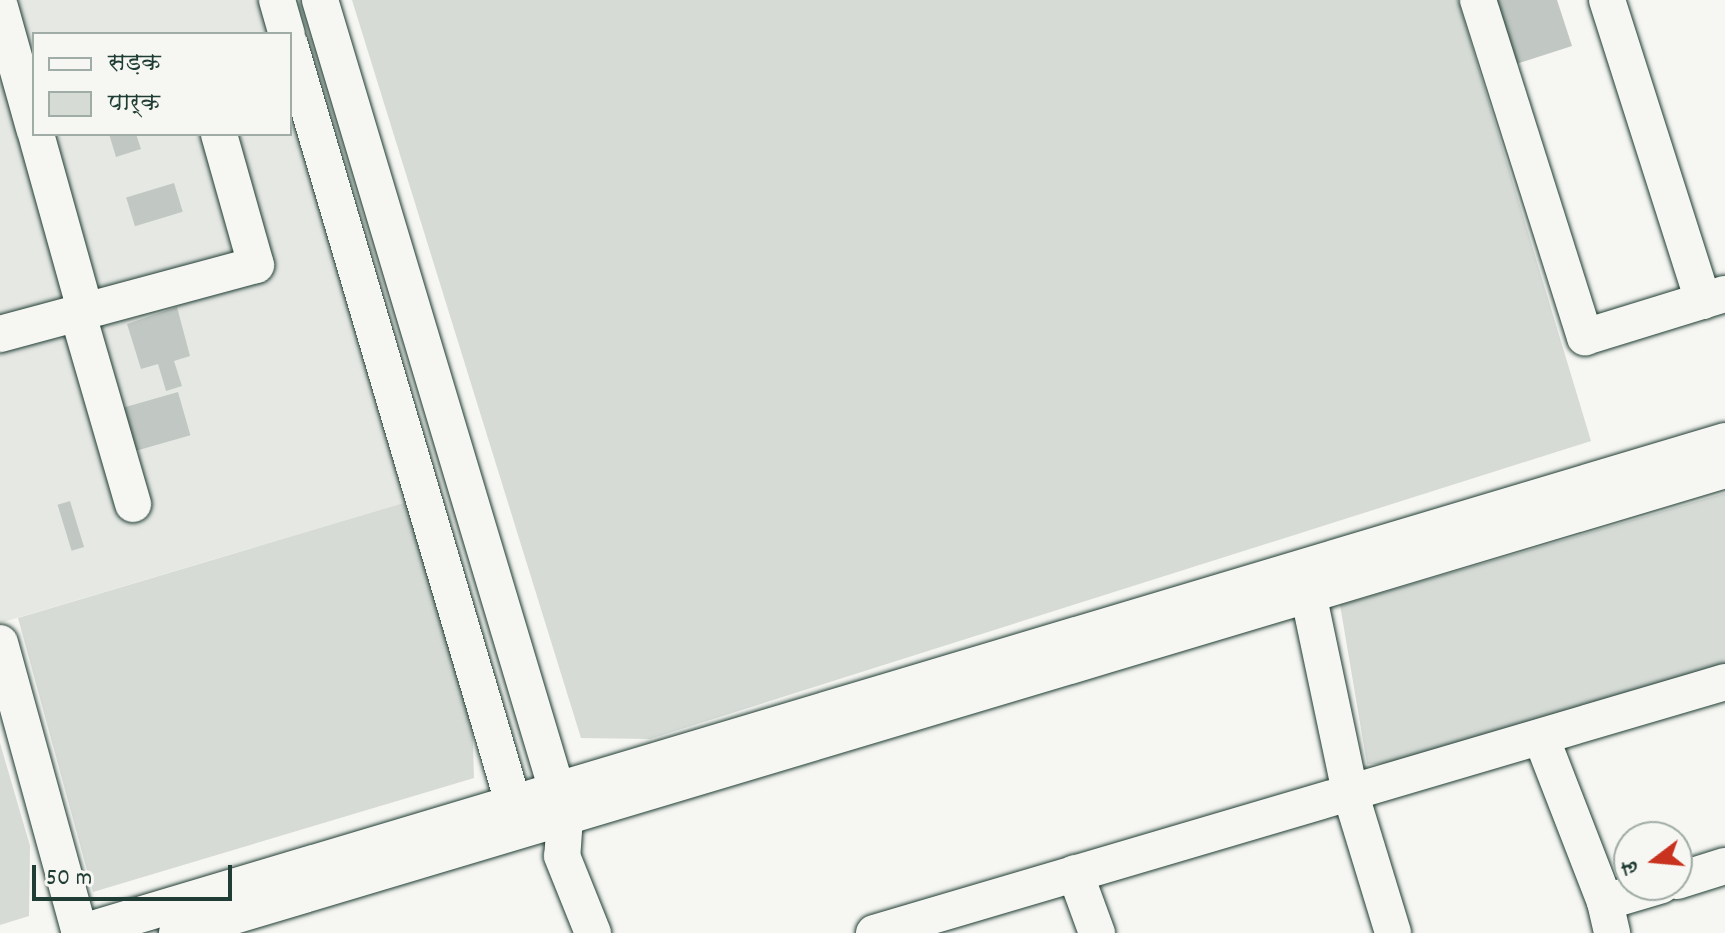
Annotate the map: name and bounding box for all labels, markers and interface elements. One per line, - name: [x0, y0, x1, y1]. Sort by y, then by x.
- legend: [32, 32, 292, 136]
- text: सड़क: [108, 47, 161, 81]
- text: पार्क: [108, 87, 160, 121]
- north arrow: [1613, 821, 1693, 901]
- scale bar: [36, 849, 236, 899]
- text: उ: [1615, 857, 1648, 877]
- text: 50 m: [46, 862, 92, 896]

